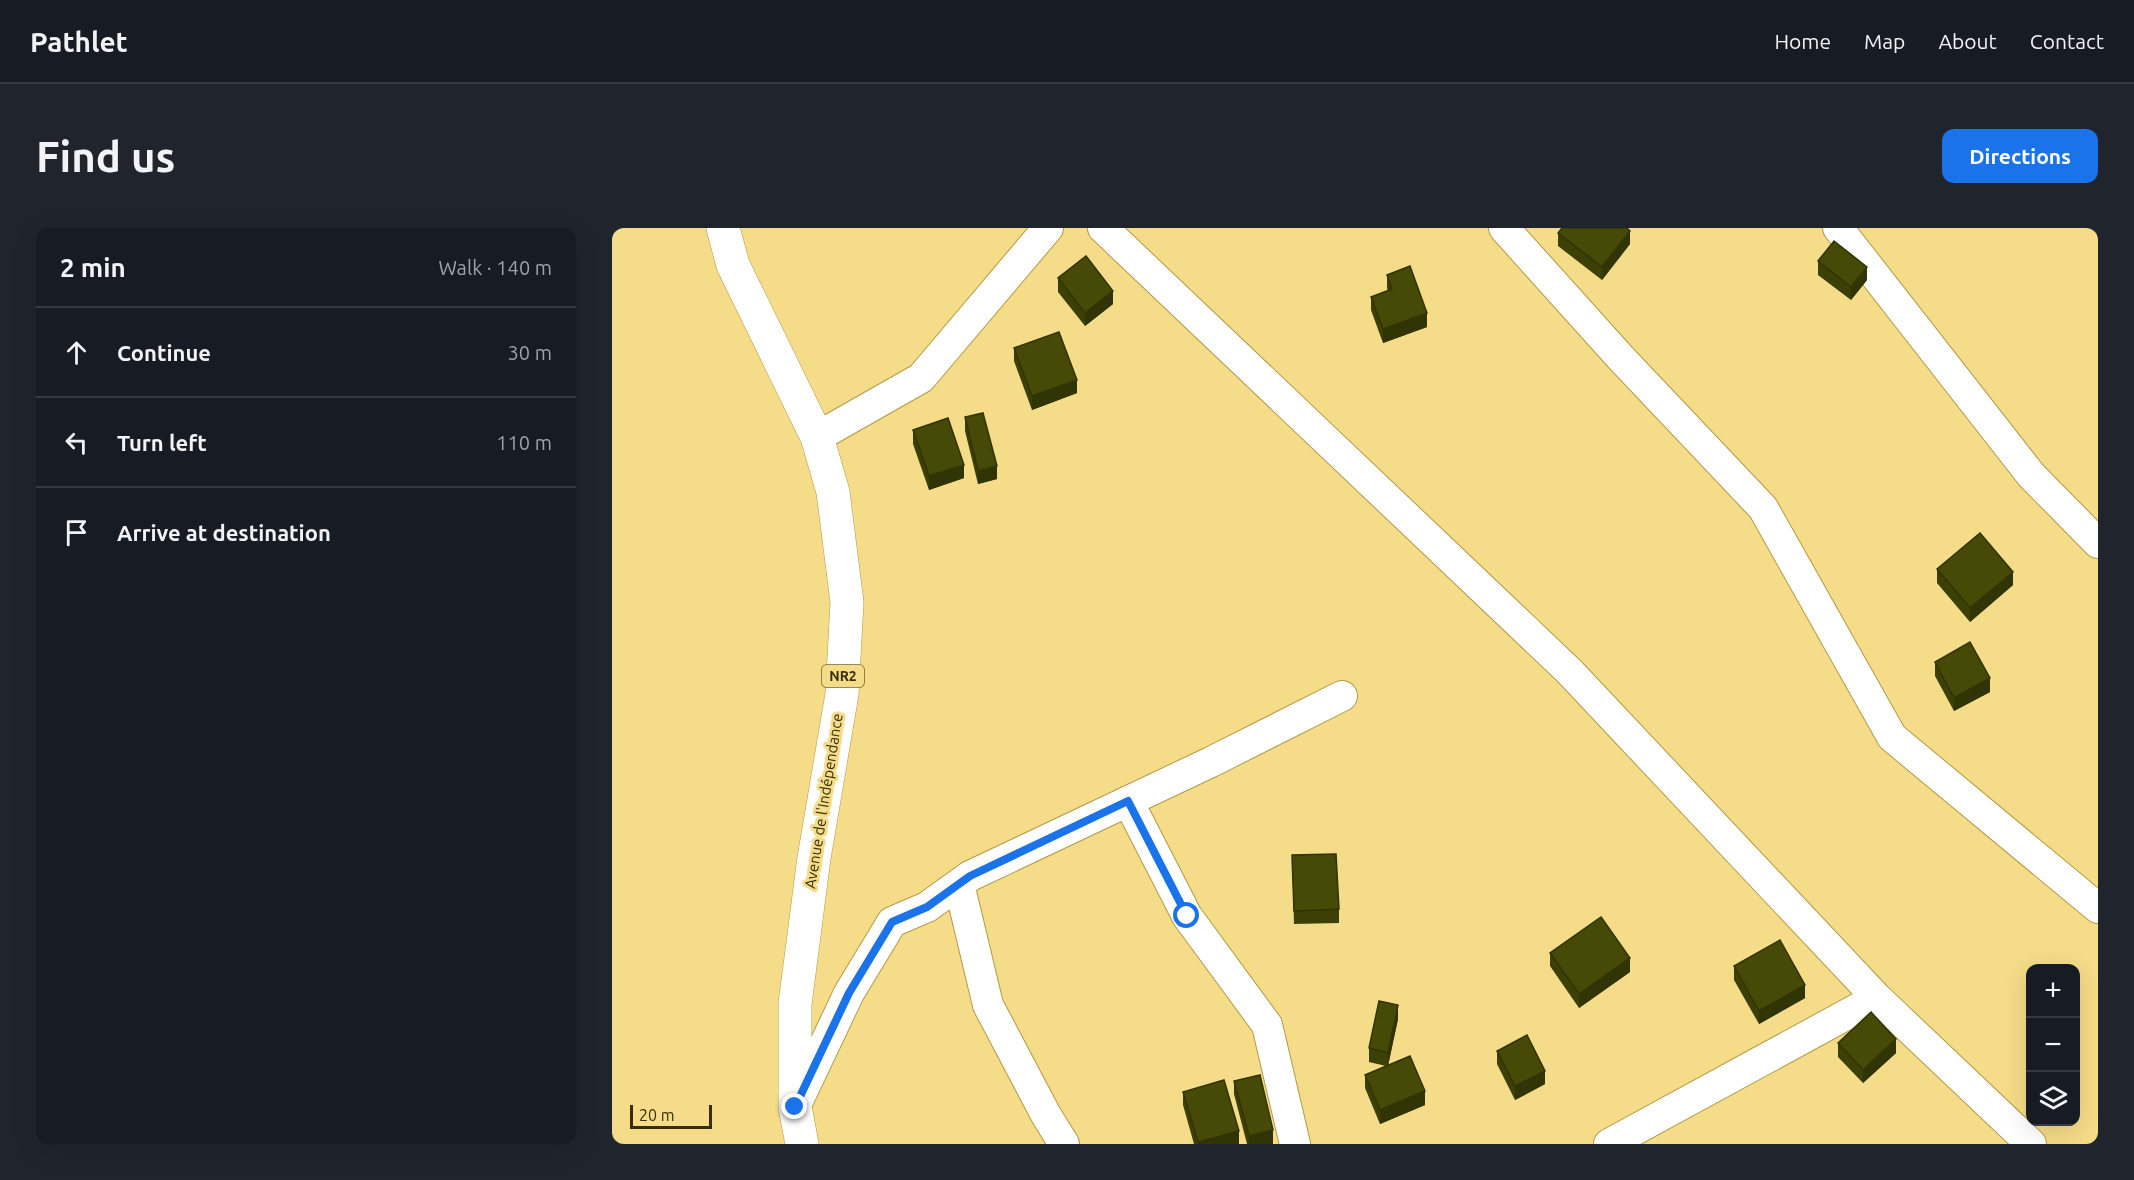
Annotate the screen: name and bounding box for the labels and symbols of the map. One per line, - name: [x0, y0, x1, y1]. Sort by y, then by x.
- road number: NR2: [822, 665, 864, 687]
- street label: Avenue de l'Indépendance: [801, 712, 846, 890]
- route start: [1173, 902, 1199, 928]
- route end: [781, 1093, 807, 1119]
- scale bar: [630, 1102, 712, 1130]

